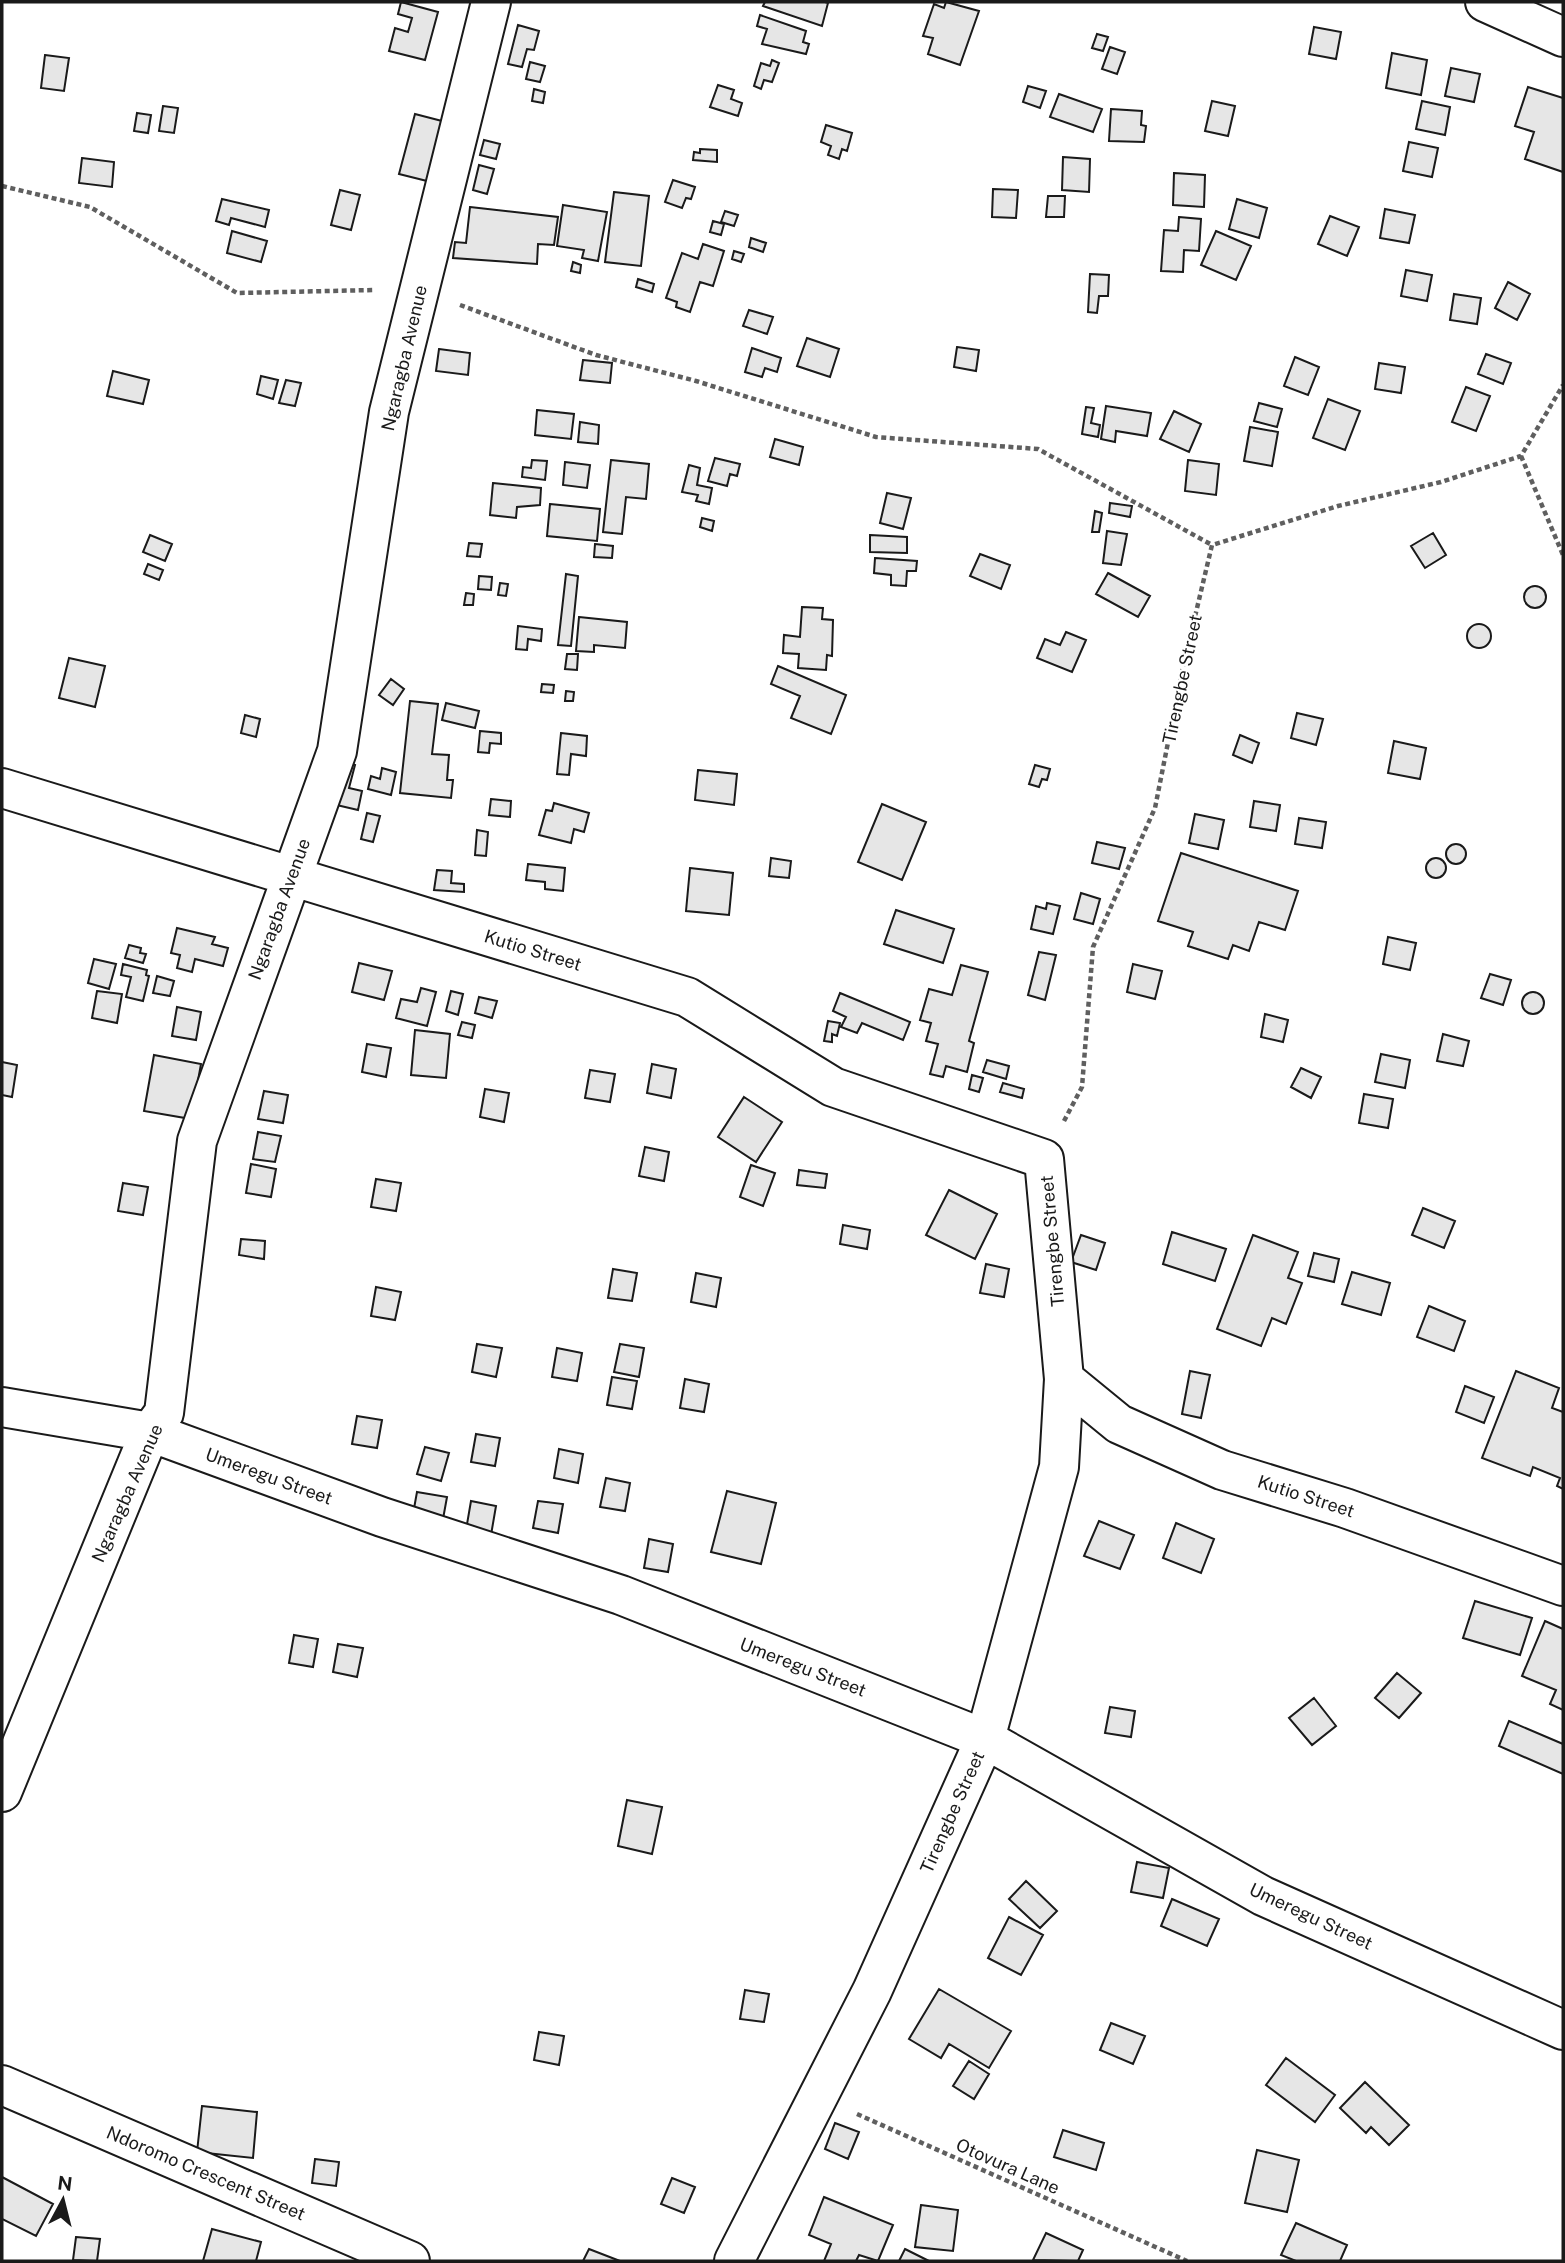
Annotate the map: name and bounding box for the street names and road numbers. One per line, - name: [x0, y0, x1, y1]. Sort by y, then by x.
- street label: Ngaragba Avenue: [377, 283, 431, 433]
- street label: Tirengbe Street: [1158, 612, 1206, 746]
- street label: Ngaragba Avenue: [244, 835, 314, 983]
- street label: Kutio Street: [482, 925, 584, 975]
- street label: Tirengbe Street: [1036, 1174, 1068, 1308]
- street label: Ngaragba Avenue: [87, 1421, 167, 1565]
- street label: Umeregu Street: [203, 1443, 335, 1509]
- street label: Kutio Street: [1255, 1470, 1357, 1522]
- street label: Umeregu Street: [737, 1633, 869, 1701]
- street label: Tirengbe Street: [916, 1748, 988, 1876]
- street label: Umeregu Street: [1246, 1878, 1376, 1954]
- street label: Ndoromo Crescent Street: [103, 2122, 309, 2224]
- street label: Otovura Lane: [953, 2134, 1063, 2198]

